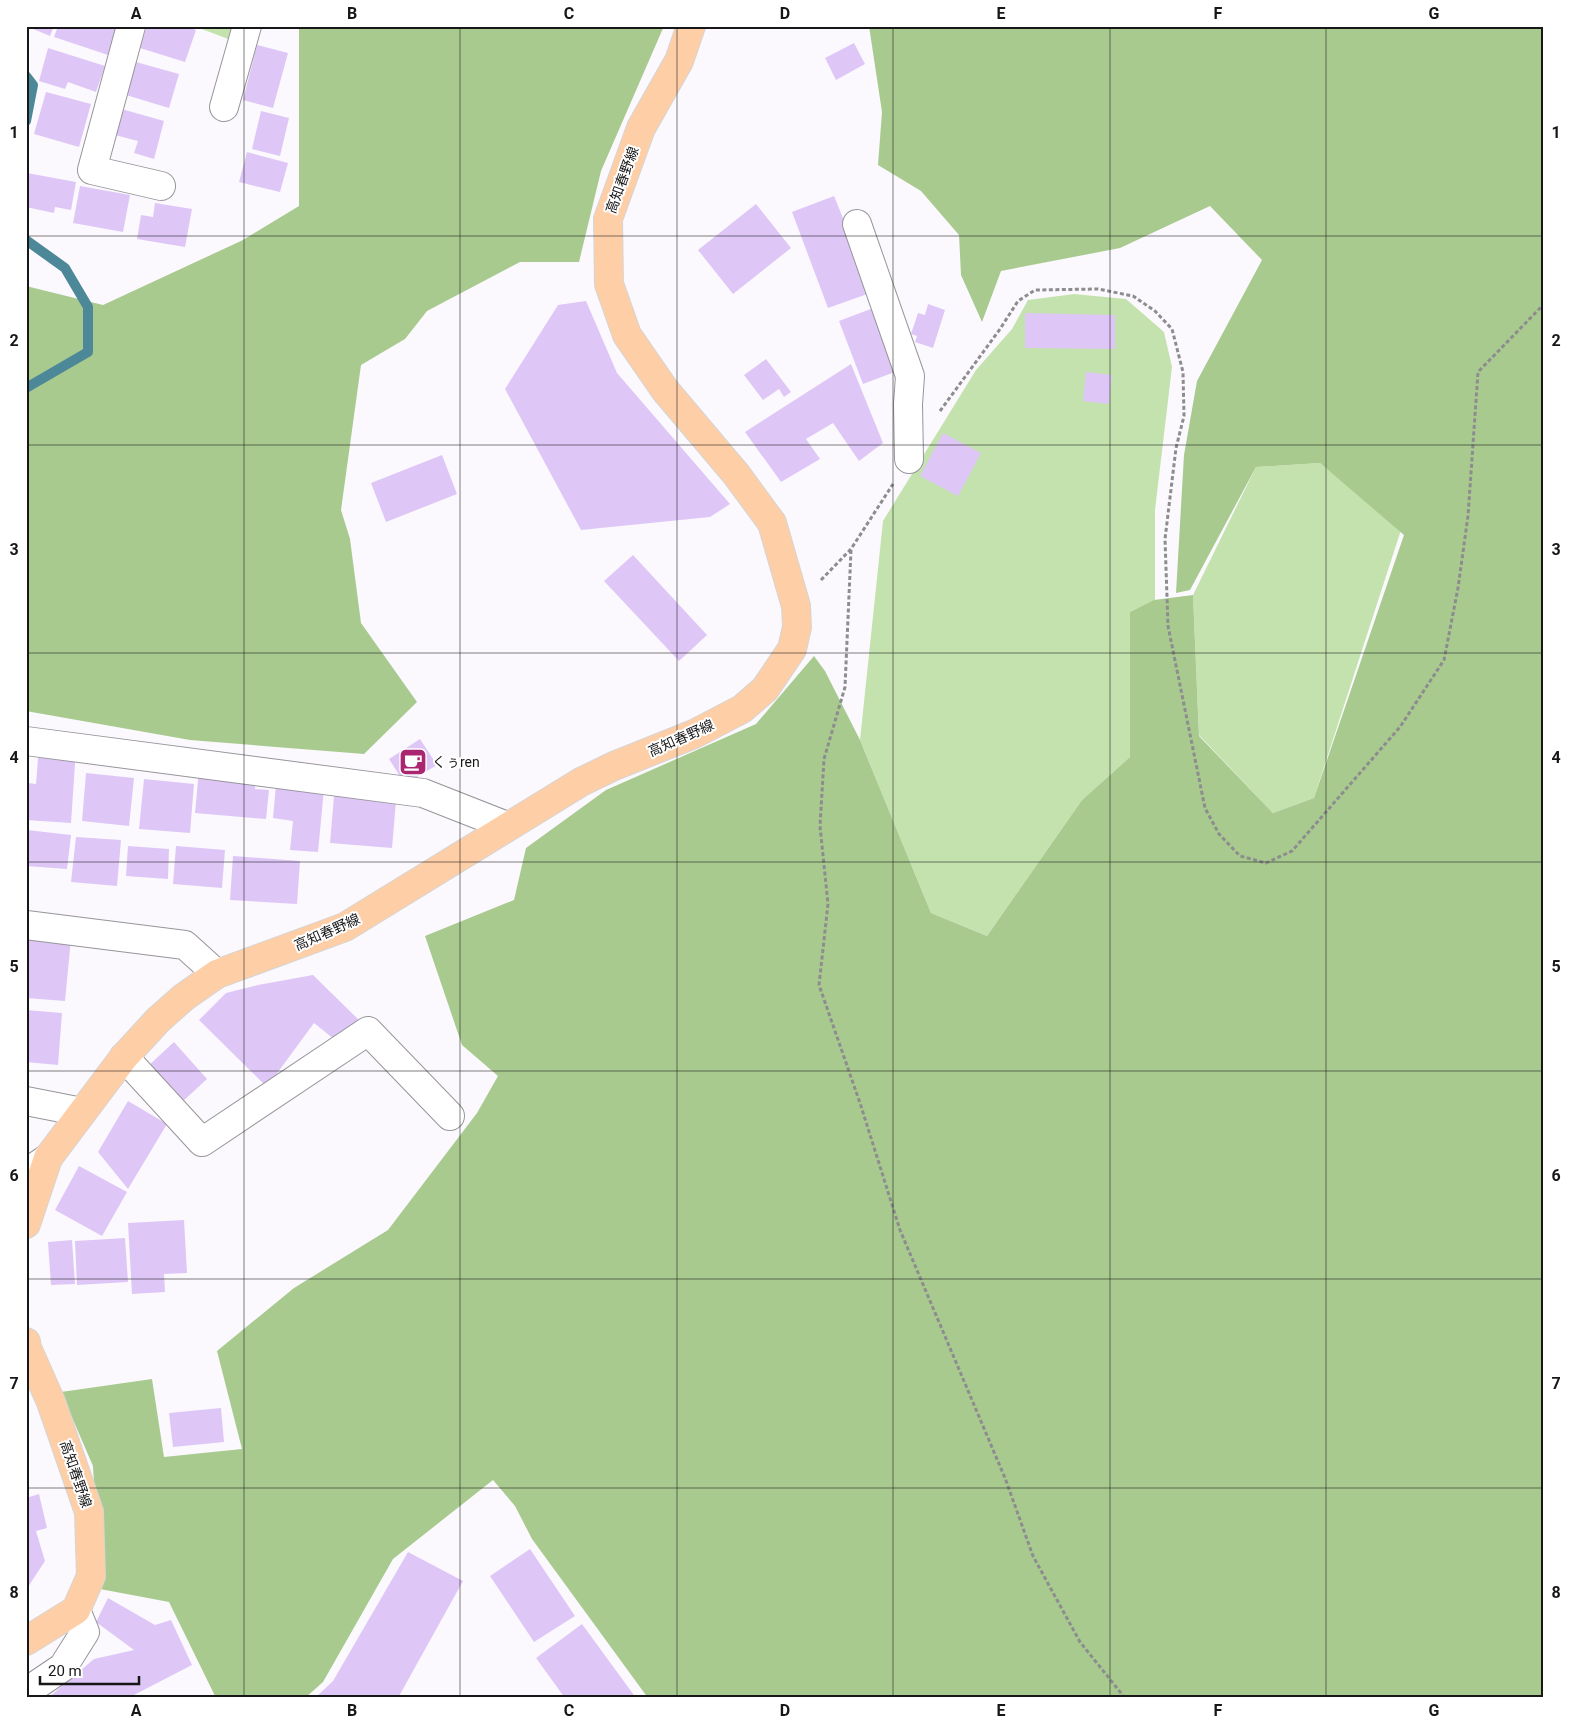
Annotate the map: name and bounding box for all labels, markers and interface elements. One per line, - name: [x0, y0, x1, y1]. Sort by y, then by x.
- text: A: [131, 4, 142, 23]
- text: B: [347, 4, 357, 23]
- text: C: [564, 4, 574, 23]
- text: D: [780, 4, 790, 23]
- text: E: [997, 4, 1006, 23]
- text: F: [1214, 4, 1223, 23]
- text: G: [1429, 4, 1440, 23]
- text: 1: [9, 123, 19, 142]
- text: 1: [1551, 123, 1561, 142]
- street label: 高知春野線: [603, 144, 641, 216]
- text: 2: [9, 331, 19, 350]
- text: 2: [1551, 331, 1561, 350]
- text: 3: [9, 540, 19, 559]
- text: 3: [1551, 540, 1561, 559]
- street label: 高知春野線: [646, 716, 716, 760]
- cafe icon: くぅren: [398, 747, 428, 777]
- text: 4: [9, 748, 19, 767]
- text: 4: [1551, 748, 1561, 767]
- place label: くぅren: [432, 754, 480, 770]
- street label: 高知春野線: [292, 910, 362, 954]
- text: 5: [9, 957, 19, 976]
- text: 5: [1551, 957, 1561, 976]
- text: 6: [9, 1166, 19, 1185]
- text: 6: [1551, 1166, 1561, 1185]
- text: 7: [9, 1374, 19, 1393]
- text: 7: [1551, 1374, 1561, 1393]
- street label: 高知春野線: [57, 1438, 95, 1510]
- text: 8: [9, 1583, 19, 1602]
- text: 8: [1551, 1583, 1561, 1602]
- scale bar: [40, 1654, 139, 1686]
- text: 20 m: [48, 1662, 82, 1680]
- text: A: [131, 1701, 142, 1720]
- text: B: [347, 1701, 357, 1720]
- text: C: [564, 1701, 574, 1720]
- text: D: [780, 1701, 790, 1720]
- text: E: [997, 1701, 1006, 1720]
- text: F: [1214, 1701, 1223, 1720]
- text: G: [1429, 1701, 1440, 1720]

